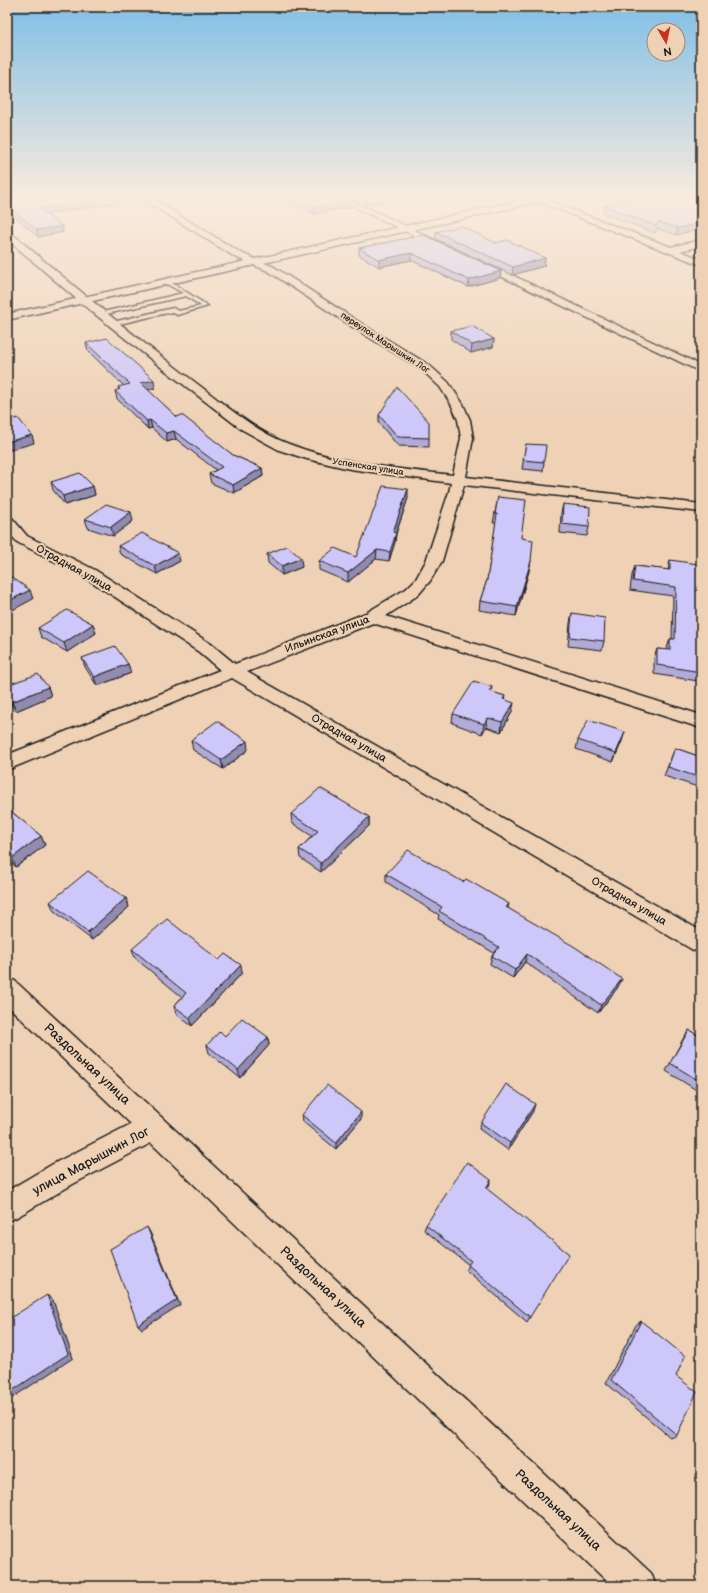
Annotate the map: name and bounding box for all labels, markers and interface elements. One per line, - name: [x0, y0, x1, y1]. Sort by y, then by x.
- north arrow: [646, 22, 686, 62]
- text: N: [662, 44, 673, 58]
- street label: переулок Марышкин Лог: [338, 310, 432, 376]
- street label: Успенская улица: [331, 456, 405, 478]
- street label: Отрадная улица: [34, 542, 115, 594]
- street label: Ильинская улица: [283, 612, 372, 655]
- street label: Отрадная улица: [309, 711, 389, 765]
- street label: Отрадная улица: [589, 874, 669, 928]
- street label: Раздольная улица: [40, 1020, 134, 1108]
- street label: улица Марышкин Лог: [30, 1123, 152, 1199]
- street label: Раздольная улица: [276, 1243, 370, 1331]
- street label: Раздольная улица: [511, 1466, 605, 1554]

